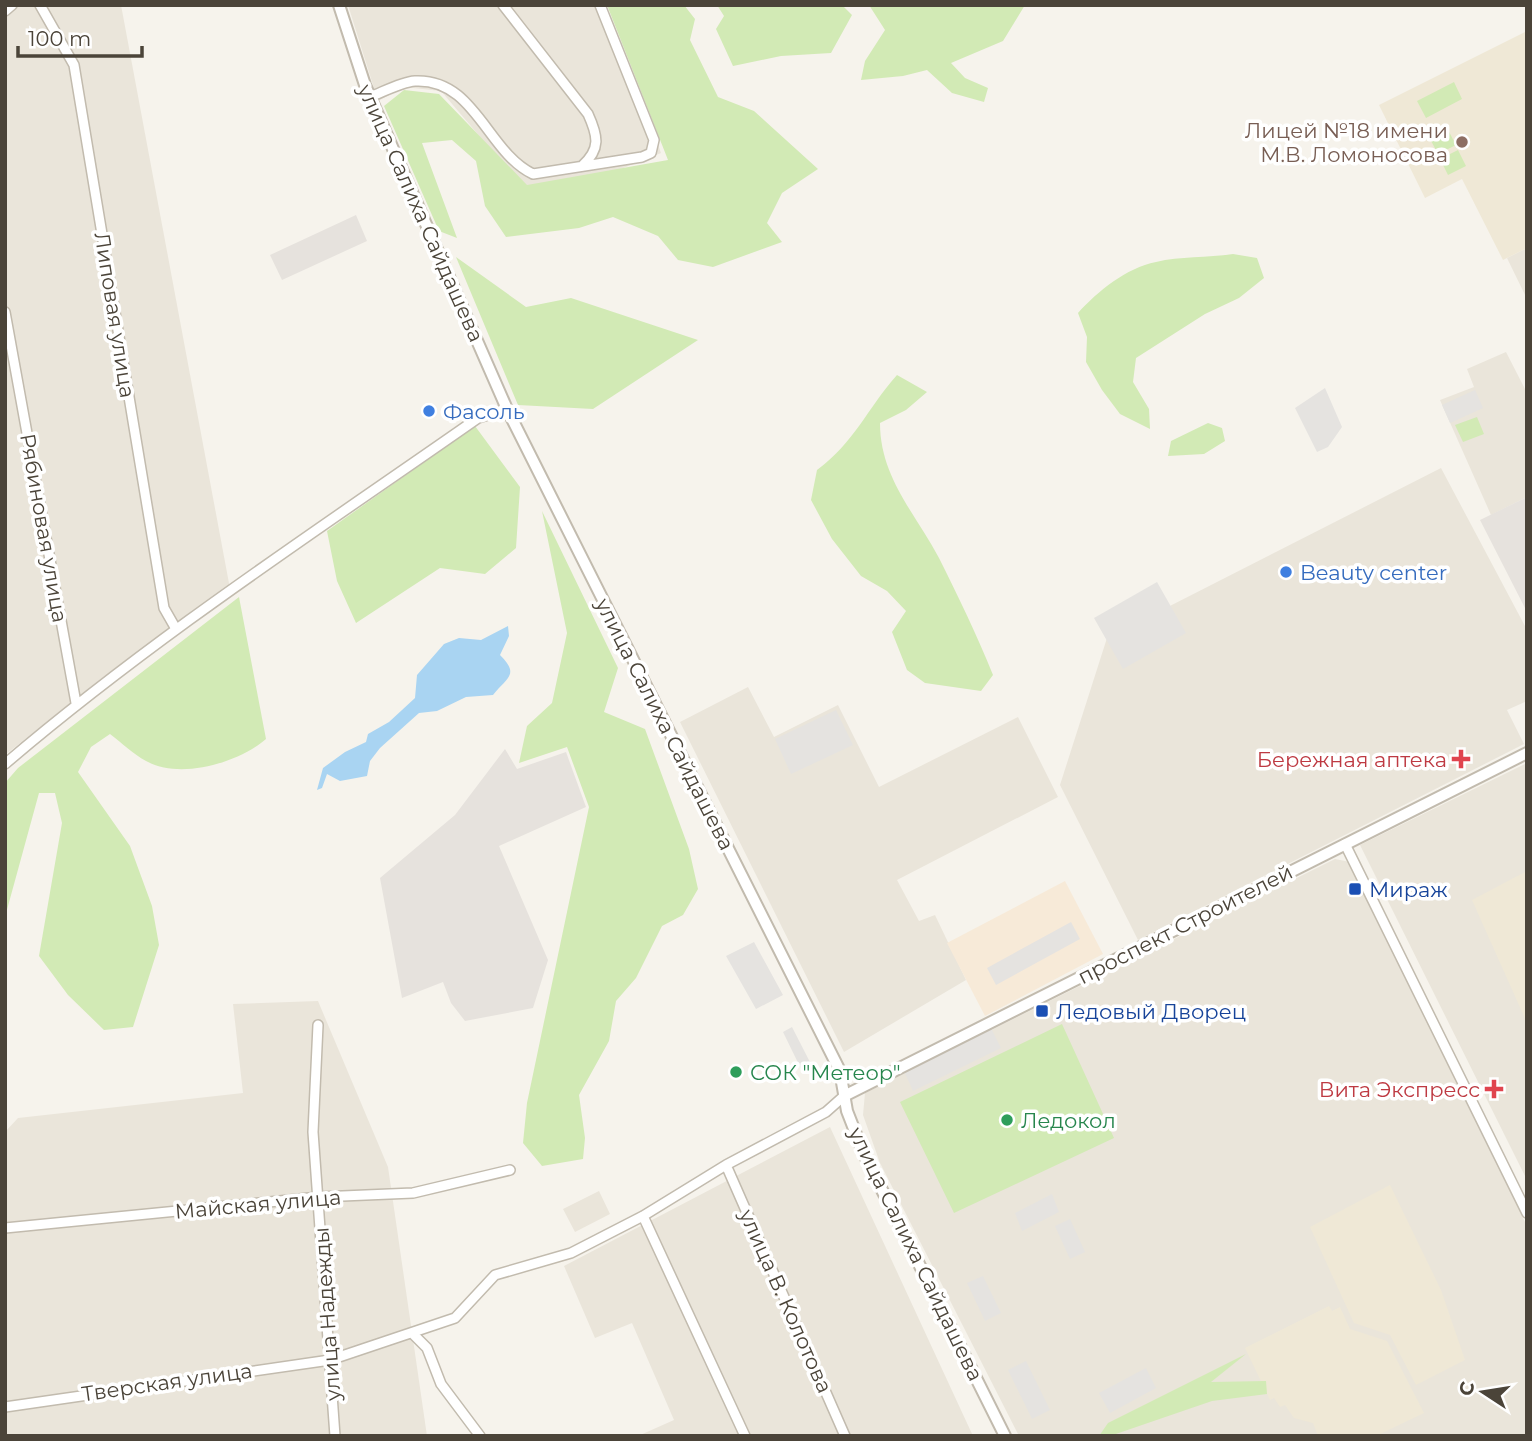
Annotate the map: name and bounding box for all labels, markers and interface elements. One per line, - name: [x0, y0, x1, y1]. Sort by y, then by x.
- scale bar: [18, 14, 142, 58]
- text: 100 m: [28, 26, 91, 51]
- street label: улица Салиха Сайдашева: [352, 79, 489, 346]
- place label: Лицей №18 имени М.В. Ломоносова: [1245, 118, 1448, 167]
- marker: Лицей №18 имени М.В. Ломоносова: [1454, 134, 1470, 150]
- street label: Липовая улица: [90, 230, 140, 400]
- place label: Фасоль: [443, 399, 525, 424]
- marker: Фасоль: [421, 403, 437, 419]
- street label: Рябиновая улица: [15, 432, 73, 624]
- place label: Beauty center: [1300, 560, 1447, 585]
- marker: Beauty center: [1278, 564, 1294, 580]
- street label: улица Салиха Сайдашева: [590, 593, 740, 854]
- place label: Бережная аптека: [1257, 747, 1447, 772]
- marker: Бережная аптека: [1453, 751, 1469, 767]
- street label: проспект Строителей: [1073, 859, 1297, 989]
- place label: Мираж: [1369, 877, 1448, 902]
- marker: Мираж: [1347, 881, 1363, 897]
- place label: Ледовый Дворец: [1056, 999, 1246, 1024]
- marker: Ледовый Дворец: [1034, 1003, 1050, 1019]
- place label: СОК "Метеор": [750, 1060, 901, 1085]
- marker: СОК "Метеор": [728, 1064, 744, 1080]
- place label: Вита Экспресс: [1319, 1077, 1480, 1102]
- marker: Вита Экспресс: [1486, 1081, 1502, 1097]
- place label: Ледокол: [1021, 1108, 1116, 1133]
- marker: Ледокол: [999, 1112, 1015, 1128]
- street label: улица Салиха Сайдашева: [843, 1122, 988, 1385]
- street label: Майская улица: [174, 1184, 342, 1224]
- street label: улица В. Колотова: [734, 1204, 838, 1397]
- street label: улица Надежды: [308, 1226, 346, 1403]
- north arrow: [1448, 1357, 1518, 1427]
- street label: Тверская улица: [80, 1358, 254, 1406]
- text: С: [1454, 1379, 1480, 1398]

